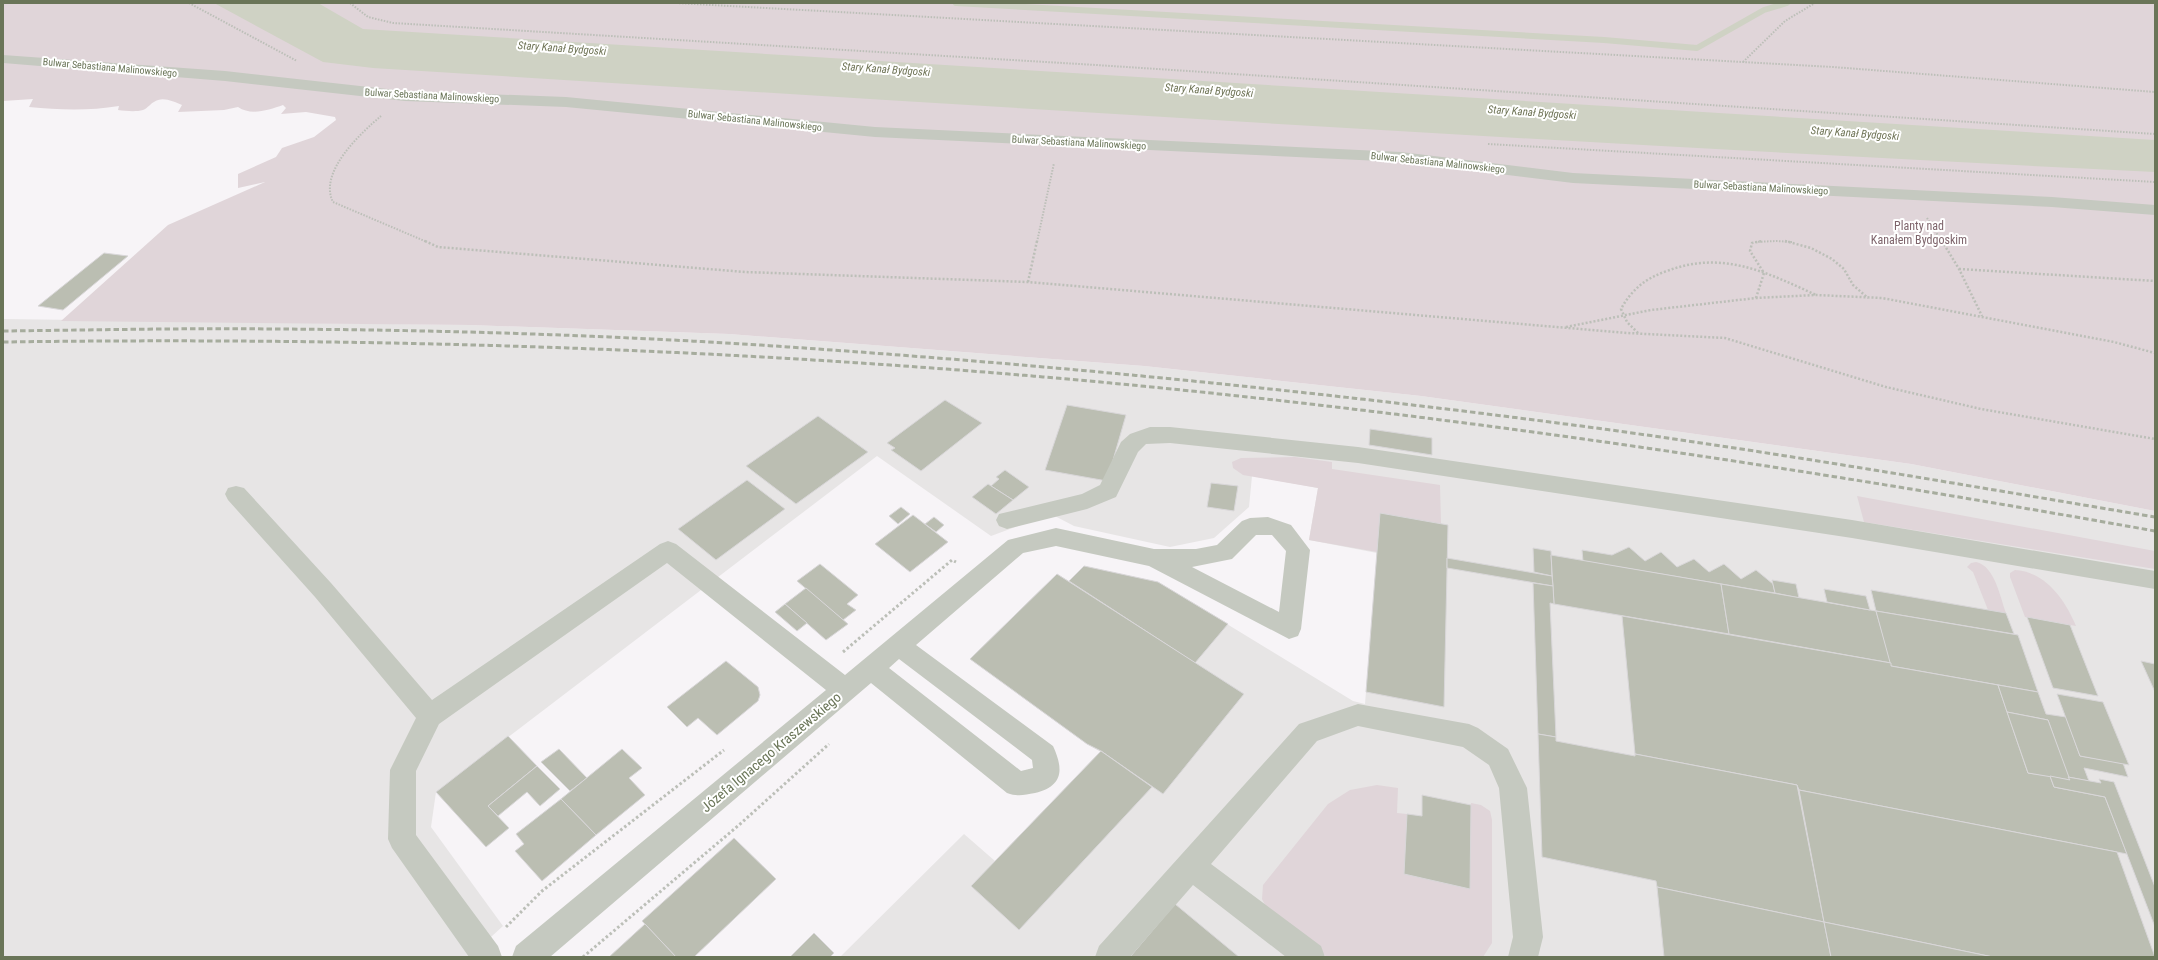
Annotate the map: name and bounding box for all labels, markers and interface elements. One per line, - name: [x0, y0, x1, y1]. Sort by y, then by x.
- water label: Stary Kanał Bydgoski: [517, 39, 607, 58]
- street label: Bulwar Sebastiana Malinowskiego: [42, 56, 178, 79]
- water label: Stary Kanał Bydgoski: [841, 60, 931, 79]
- water label: Stary Kanał Bydgoski: [1164, 81, 1254, 100]
- street label: Bulwar Sebastiana Malinowskiego: [364, 86, 499, 105]
- water label: Stary Kanał Bydgoski: [1487, 103, 1577, 122]
- street label: Bulwar Sebastiana Malinowskiego: [687, 108, 822, 133]
- water label: Stary Kanał Bydgoski: [1810, 124, 1900, 143]
- street label: Bulwar Sebastiana Malinowskiego: [1011, 133, 1146, 152]
- street label: Bulwar Sebastiana Malinowskiego: [1370, 150, 1505, 175]
- street label: Bulwar Sebastiana Malinowskiego: [1693, 178, 1828, 197]
- park label: Planty nad Kanałem Bydgoskim: [1871, 219, 1967, 247]
- street label: Józefa Ignacego Kraszewskiego: [698, 689, 844, 815]

